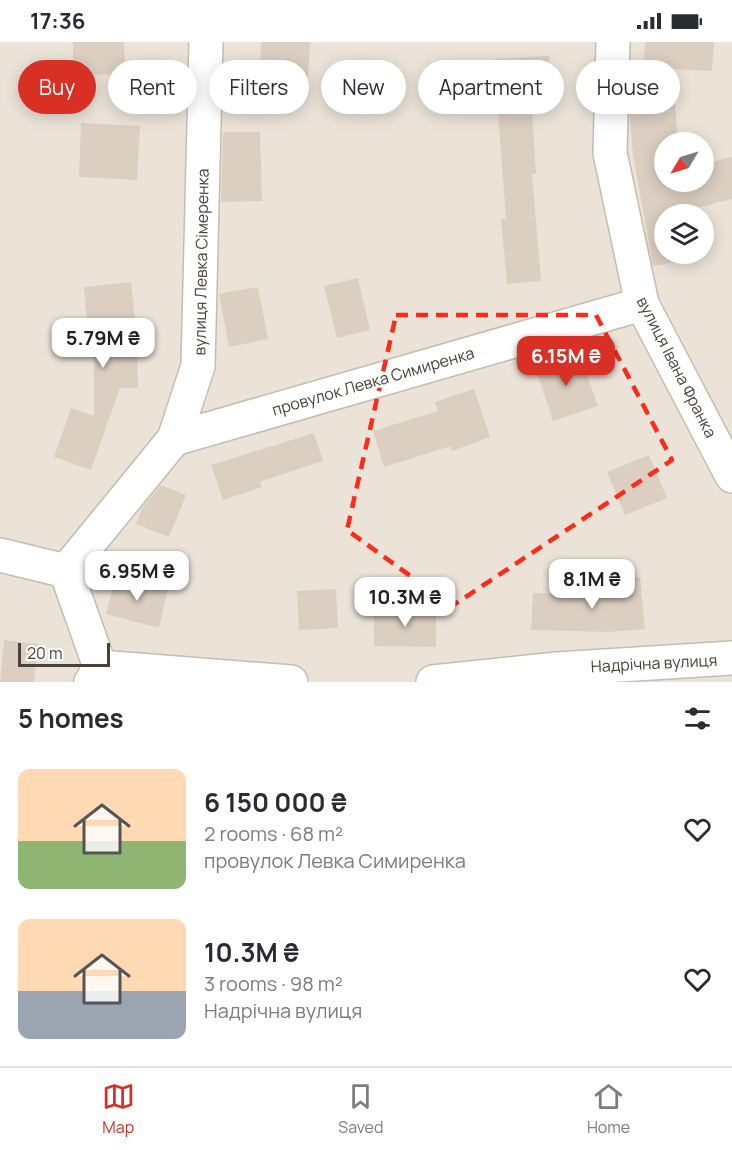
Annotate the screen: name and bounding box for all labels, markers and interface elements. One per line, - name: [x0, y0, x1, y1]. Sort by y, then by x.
- text: 17:36: [30, 6, 85, 36]
- chip: Buy: [18, 60, 96, 114]
- chip: Rent: [108, 60, 197, 114]
- chip: Filters: [209, 60, 309, 114]
- chip: New: [321, 60, 406, 114]
- chip: Apartment: [418, 60, 564, 114]
- chip: House: [576, 60, 680, 114]
- north arrow: [654, 132, 714, 192]
- map controls: [654, 132, 714, 264]
- street label: вулиця Левка Сімеренка: [188, 168, 214, 356]
- button: layers: [654, 204, 714, 264]
- street label: вулиця Івана Франка: [632, 293, 722, 441]
- pin: 5.79M ₴: [48, 318, 158, 369]
- text: 5.79M ₴: [66, 324, 140, 351]
- pin: 6.15M ₴: [511, 336, 621, 387]
- street label: провулок Левка Симиренка: [269, 342, 477, 420]
- text: 6.15M ₴: [531, 342, 601, 369]
- pin: 6.95M ₴: [82, 551, 192, 602]
- text: 6.95M ₴: [99, 557, 175, 584]
- pin: 8.1M ₴: [543, 559, 641, 610]
- text: 8.1M ₴: [563, 565, 621, 592]
- pin: 10.3M ₴: [350, 577, 460, 628]
- text: 10.3M ₴: [368, 583, 442, 610]
- scale bar: [18, 640, 110, 668]
- text: 20 m: [27, 642, 63, 664]
- street label: Надрічна вулиця: [590, 649, 718, 677]
- text: 5 homes: [18, 700, 124, 736]
- icon: filters: [681, 702, 714, 735]
- text: 6 150 000 ₴: [204, 784, 347, 820]
- icon: home: [66, 793, 138, 865]
- icon: heart: [681, 813, 714, 846]
- text: 2 rooms · 68 m²: [204, 820, 343, 847]
- text: провулок Левка Симиренка: [204, 847, 466, 874]
- text: 10.3M ₴: [204, 934, 299, 970]
- icon: home: [66, 943, 138, 1015]
- icon: heart: [681, 963, 714, 996]
- text: 3 rooms · 98 m²: [204, 970, 343, 997]
- text: Надрічна вулиця: [204, 997, 362, 1024]
- tab: Map: [102, 1080, 135, 1138]
- tab: Saved: [338, 1080, 383, 1138]
- tab: Home: [587, 1080, 630, 1138]

